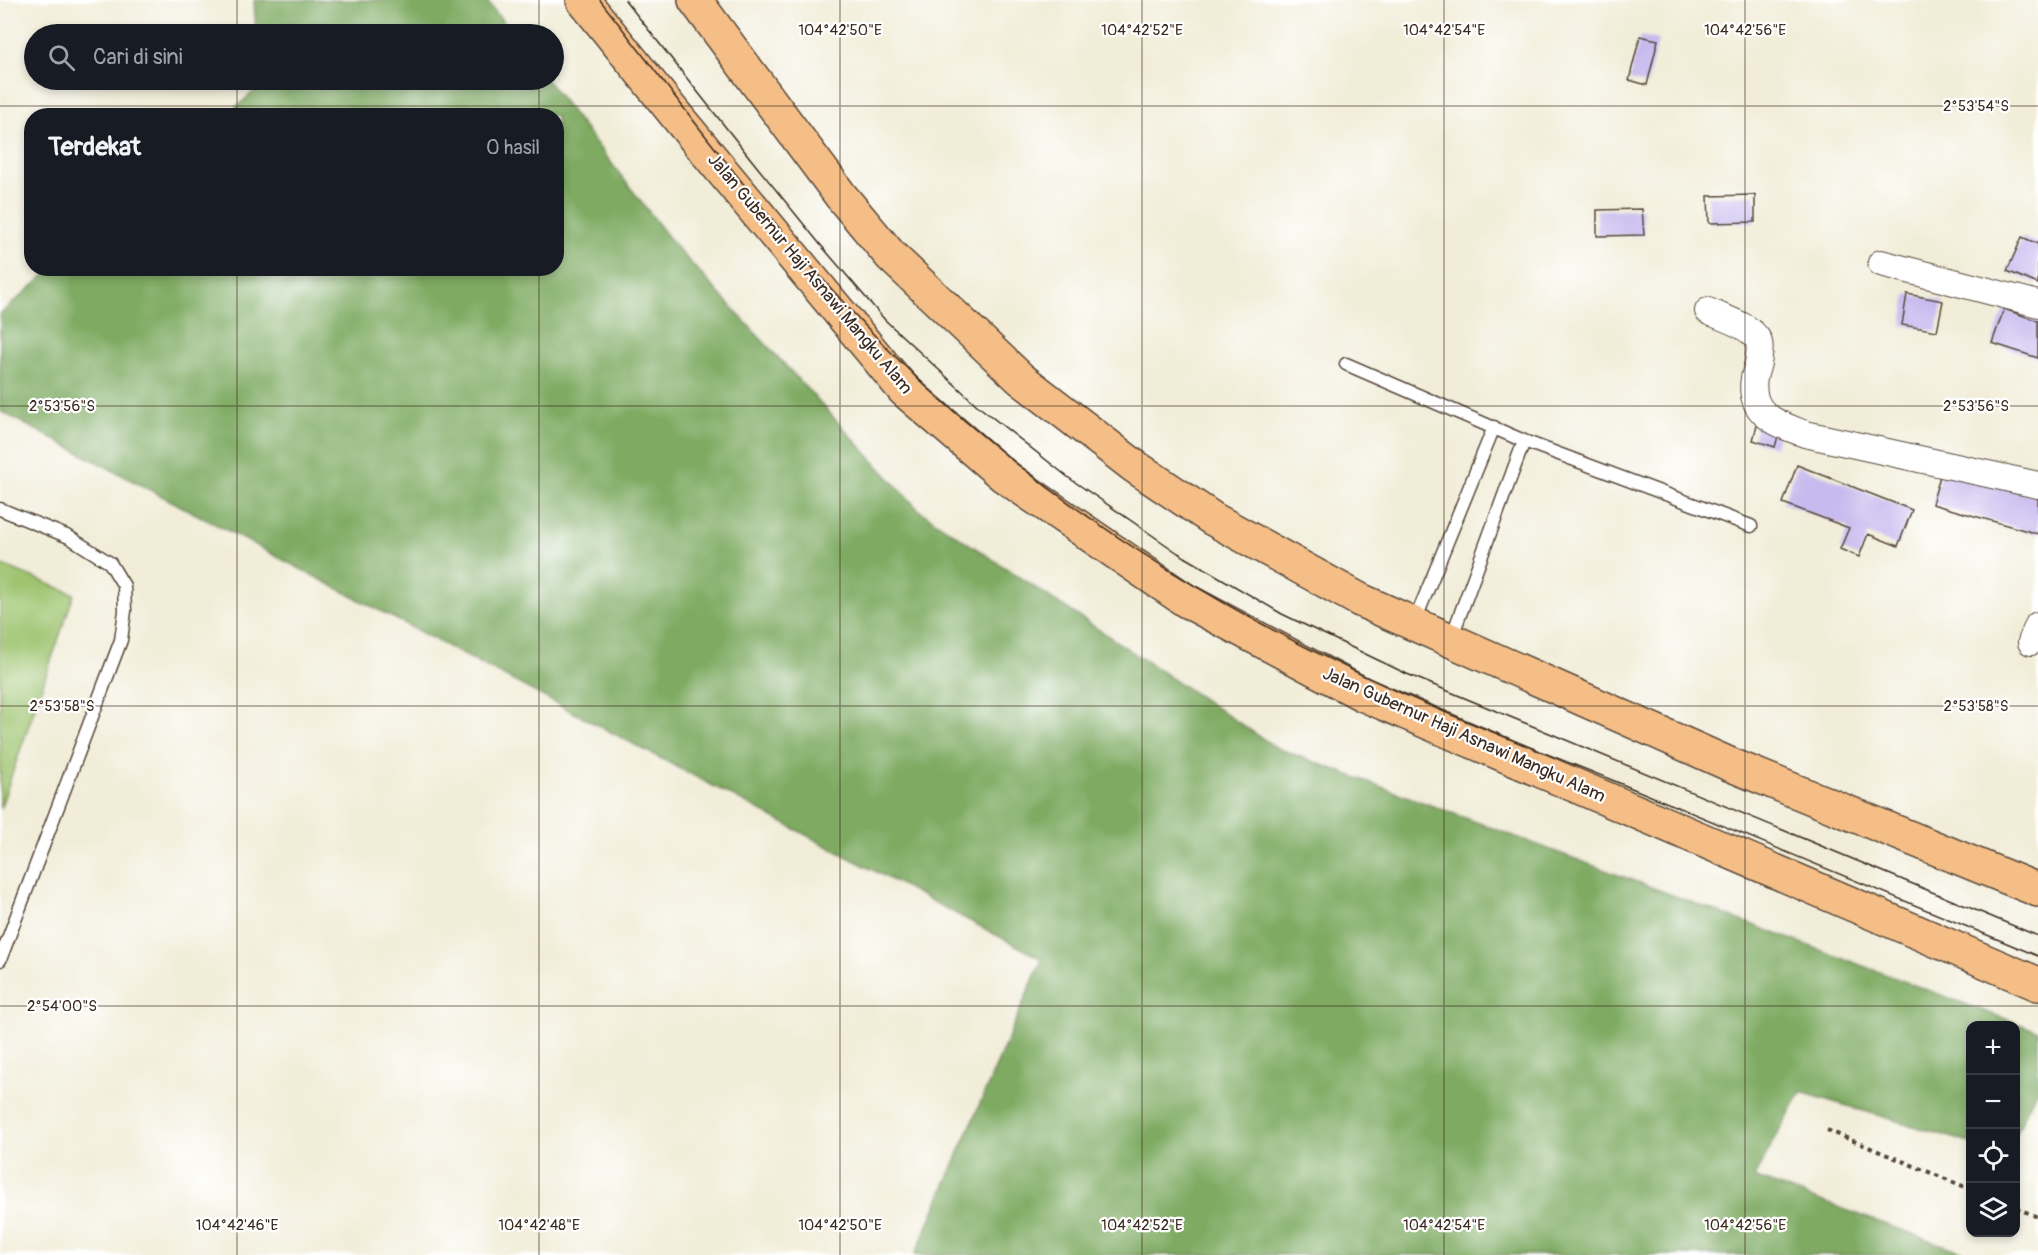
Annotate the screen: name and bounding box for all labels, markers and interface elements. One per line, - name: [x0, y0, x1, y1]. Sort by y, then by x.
- text: 104°42'50"E: [798, 21, 882, 40]
- text: 104°42'52"E: [1101, 21, 1183, 40]
- text: 104°42'54"E: [1403, 21, 1485, 40]
- text: 104°42'56"E: [1704, 21, 1786, 40]
- search box: [24, 24, 564, 90]
- icon: search: [45, 41, 78, 74]
- text: Cari di sini: [93, 43, 183, 71]
- text: 2°53'54"S: [1943, 97, 2009, 116]
- text: Terdekat: [48, 131, 141, 163]
- text: 0 hasil: [486, 135, 540, 160]
- street label: Jalan Gubernur Haji Asnawi Mangku Alam: [702, 149, 918, 399]
- text: 2°53'56"S: [29, 397, 95, 416]
- text: 2°53'56"S: [1943, 397, 2009, 416]
- street label: Jalan Gubernur Haji Asnawi Mangku Alam: [1319, 662, 1609, 808]
- text: 2°53'58"S: [30, 697, 94, 716]
- text: 2°53'58"S: [1944, 697, 2008, 716]
- text: 2°54'00"S: [27, 997, 97, 1016]
- map controls: [1966, 1021, 2020, 1237]
- button: +: [1966, 1021, 2020, 1075]
- button: −: [1966, 1075, 2020, 1129]
- button: locate: [1966, 1129, 2020, 1183]
- button: layers: [1966, 1183, 2020, 1237]
- text: 104°42'46"E: [196, 1216, 279, 1235]
- text: 104°42'48"E: [498, 1216, 580, 1235]
- text: 104°42'50"E: [798, 1216, 882, 1235]
- text: 104°42'52"E: [1101, 1216, 1183, 1235]
- text: 104°42'54"E: [1403, 1216, 1485, 1235]
- text: 104°42'56"E: [1704, 1216, 1786, 1235]

